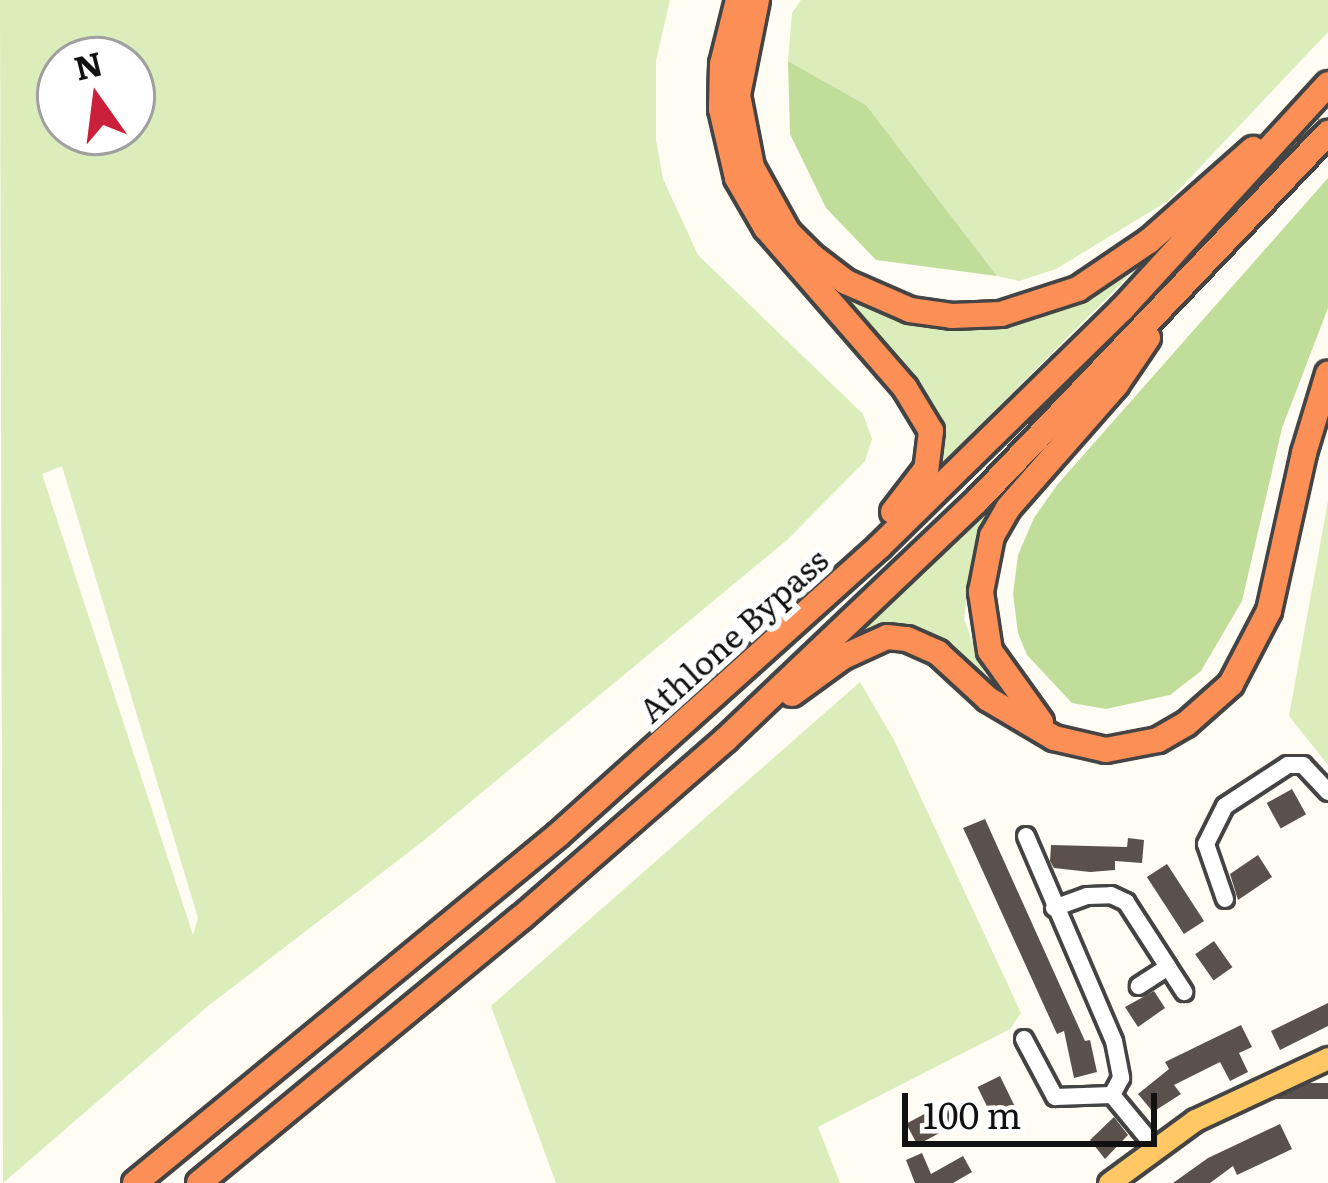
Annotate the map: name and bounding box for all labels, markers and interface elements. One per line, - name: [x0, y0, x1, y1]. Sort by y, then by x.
- north arrow: [36, 36, 156, 156]
- text: N: [69, 36, 107, 91]
- street label: Athlone Bypass: [629, 539, 835, 729]
- scale bar: [908, 1069, 1163, 1143]
- text: 100 m: [923, 1087, 1021, 1140]

